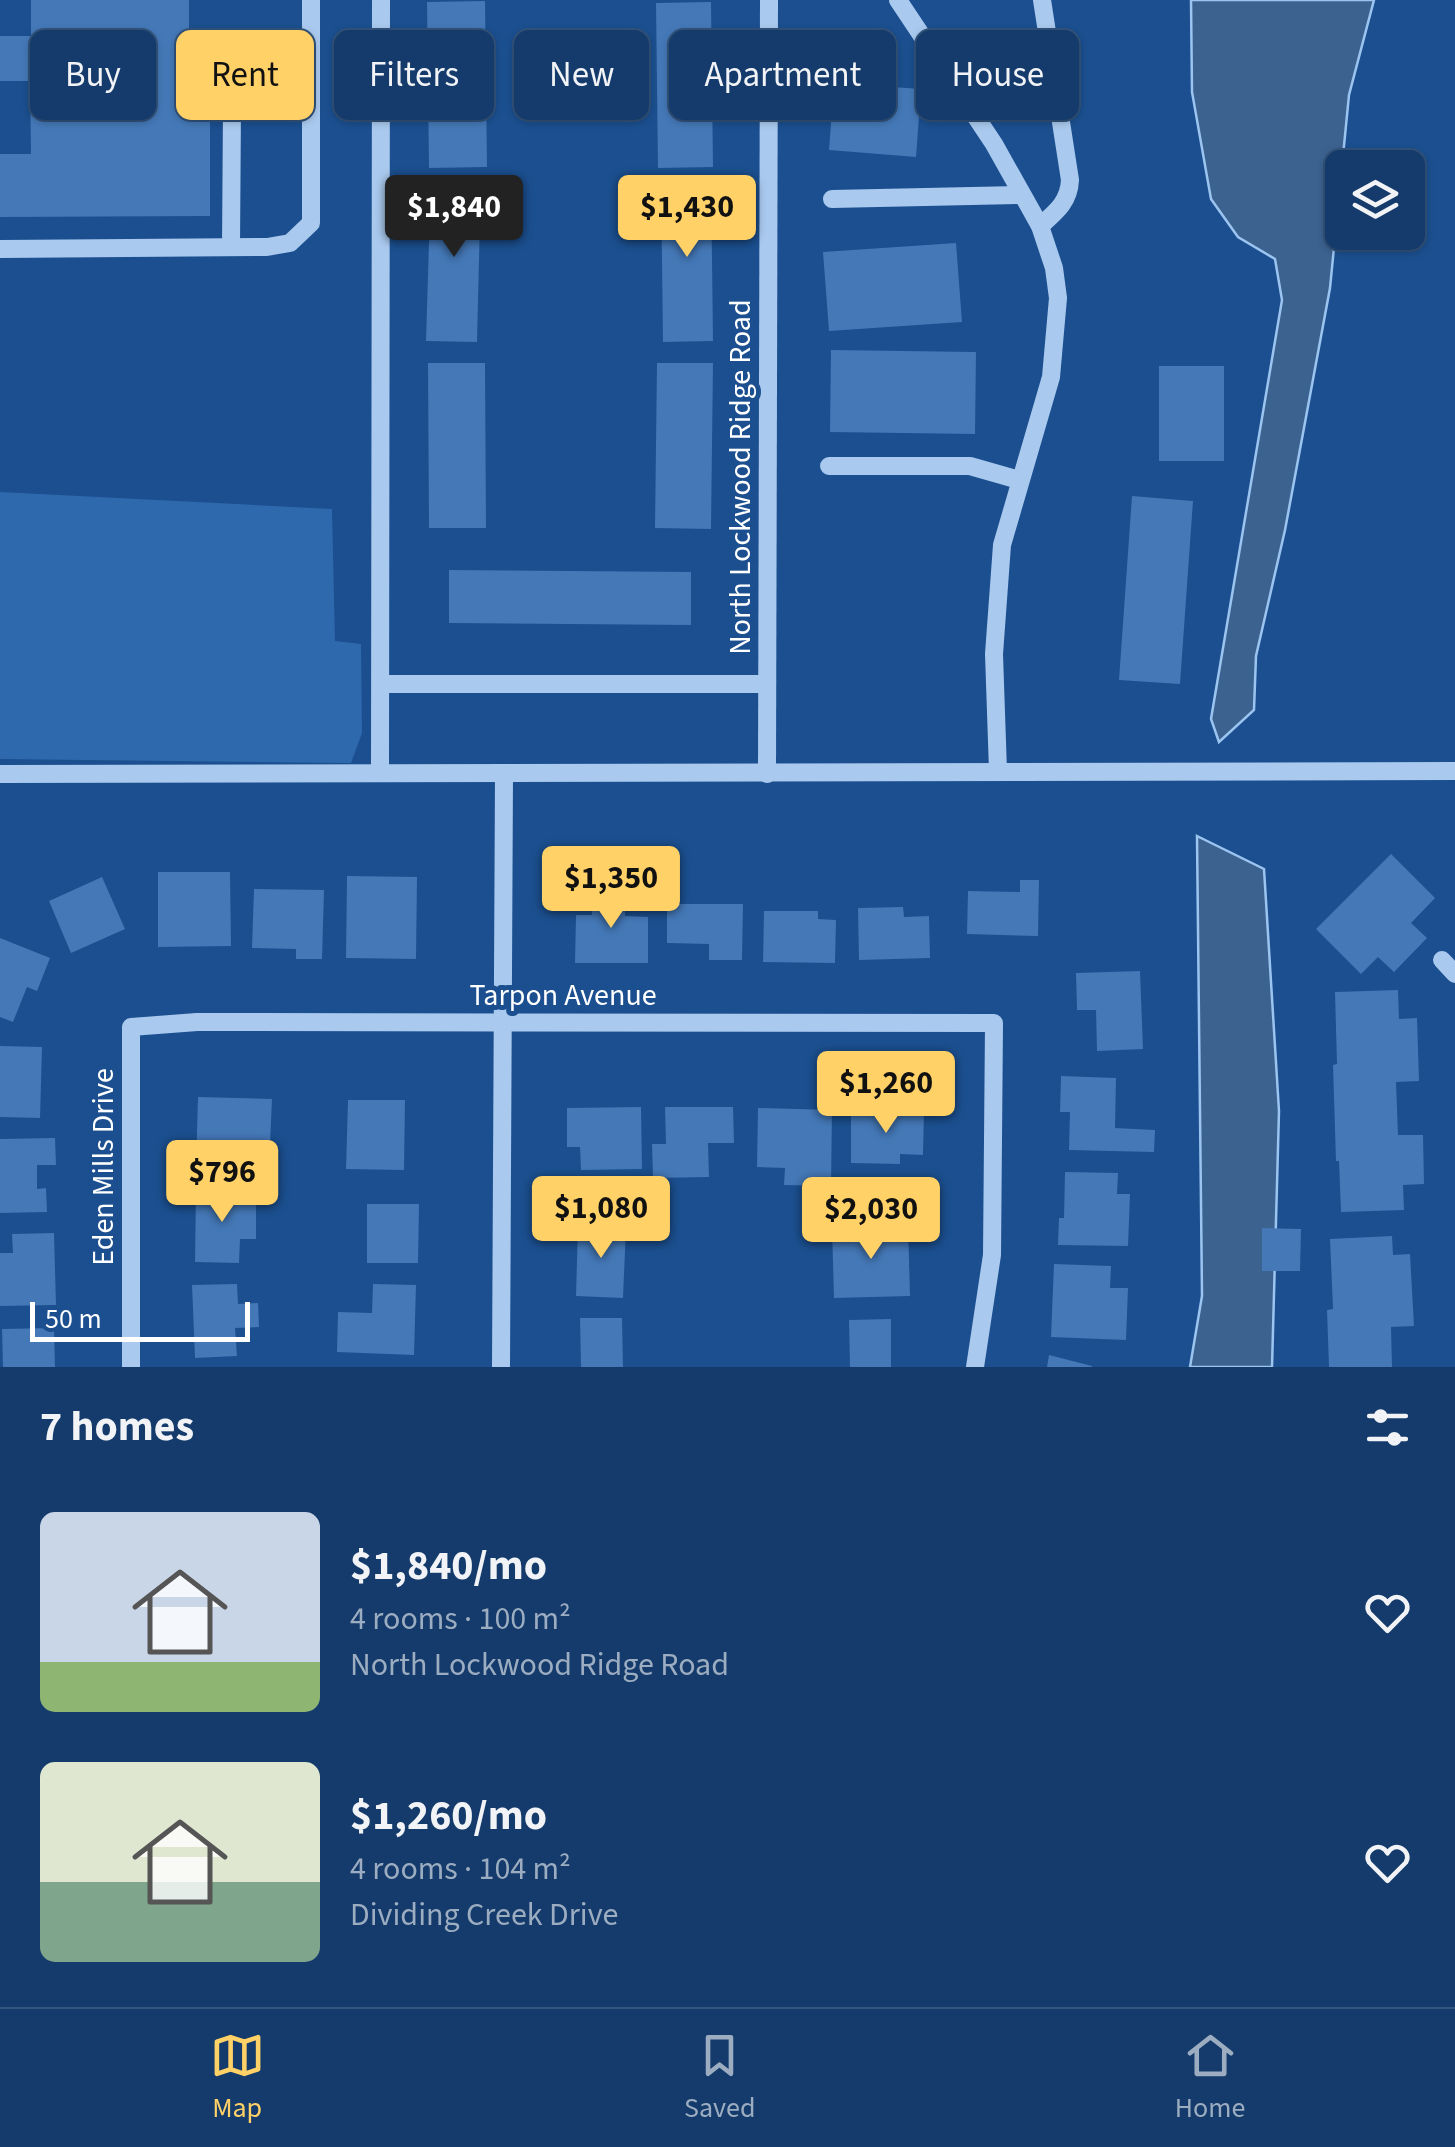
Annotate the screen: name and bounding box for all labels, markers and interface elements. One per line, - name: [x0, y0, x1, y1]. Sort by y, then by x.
- chip: Buy: [30, 30, 156, 120]
- chip: Rent: [176, 30, 314, 120]
- chip: Filters: [334, 30, 494, 120]
- chip: New: [514, 30, 649, 120]
- chip: Apartment: [669, 30, 896, 120]
- chip: House: [916, 30, 1079, 120]
- map controls: [1325, 150, 1425, 250]
- button: layers: [1325, 150, 1425, 250]
- pin: $1,840: [373, 175, 535, 260]
- pin: $1,430: [606, 175, 768, 260]
- text: $1,840: [407, 184, 501, 230]
- text: $1,430: [640, 184, 734, 230]
- street label: North Lockwood Ridge Road: [719, 299, 762, 655]
- pin: $1,350: [530, 846, 692, 931]
- text: $1,350: [564, 855, 658, 901]
- street label: Tarpon Avenue: [469, 974, 657, 1017]
- pin: $1,260: [805, 1051, 967, 1136]
- text: $1,260: [839, 1060, 933, 1106]
- street label: Eden Mills Drive: [82, 1068, 125, 1266]
- pin: $796: [163, 1140, 281, 1225]
- text: $796: [188, 1149, 256, 1195]
- pin: $1,080: [520, 1176, 682, 1261]
- pin: $2,030: [790, 1177, 952, 1262]
- text: $1,080: [554, 1185, 648, 1231]
- text: $2,030: [824, 1186, 918, 1232]
- scale bar: [30, 1297, 250, 1342]
- text: 50 m: [45, 1299, 102, 1339]
- text: 7 homes: [40, 1397, 194, 1457]
- icon: filters: [1360, 1400, 1415, 1455]
- text: $1,840/mo: [350, 1536, 547, 1596]
- icon: home: [120, 1552, 240, 1672]
- icon: heart: [1360, 1585, 1415, 1640]
- text: 4 rooms · 100 m²: [350, 1596, 571, 1642]
- text: North Lockwood Ridge Road: [350, 1642, 729, 1688]
- text: $1,260/mo: [350, 1786, 547, 1846]
- icon: home: [120, 1802, 240, 1922]
- icon: heart: [1360, 1835, 1415, 1890]
- text: 4 rooms · 104 m²: [350, 1846, 571, 1892]
- text: Dividing Creek Drive: [350, 1892, 618, 1938]
- tab: Map: [210, 2028, 265, 2128]
- tab: Saved: [684, 2028, 755, 2128]
- tab: Home: [1175, 2028, 1245, 2128]

